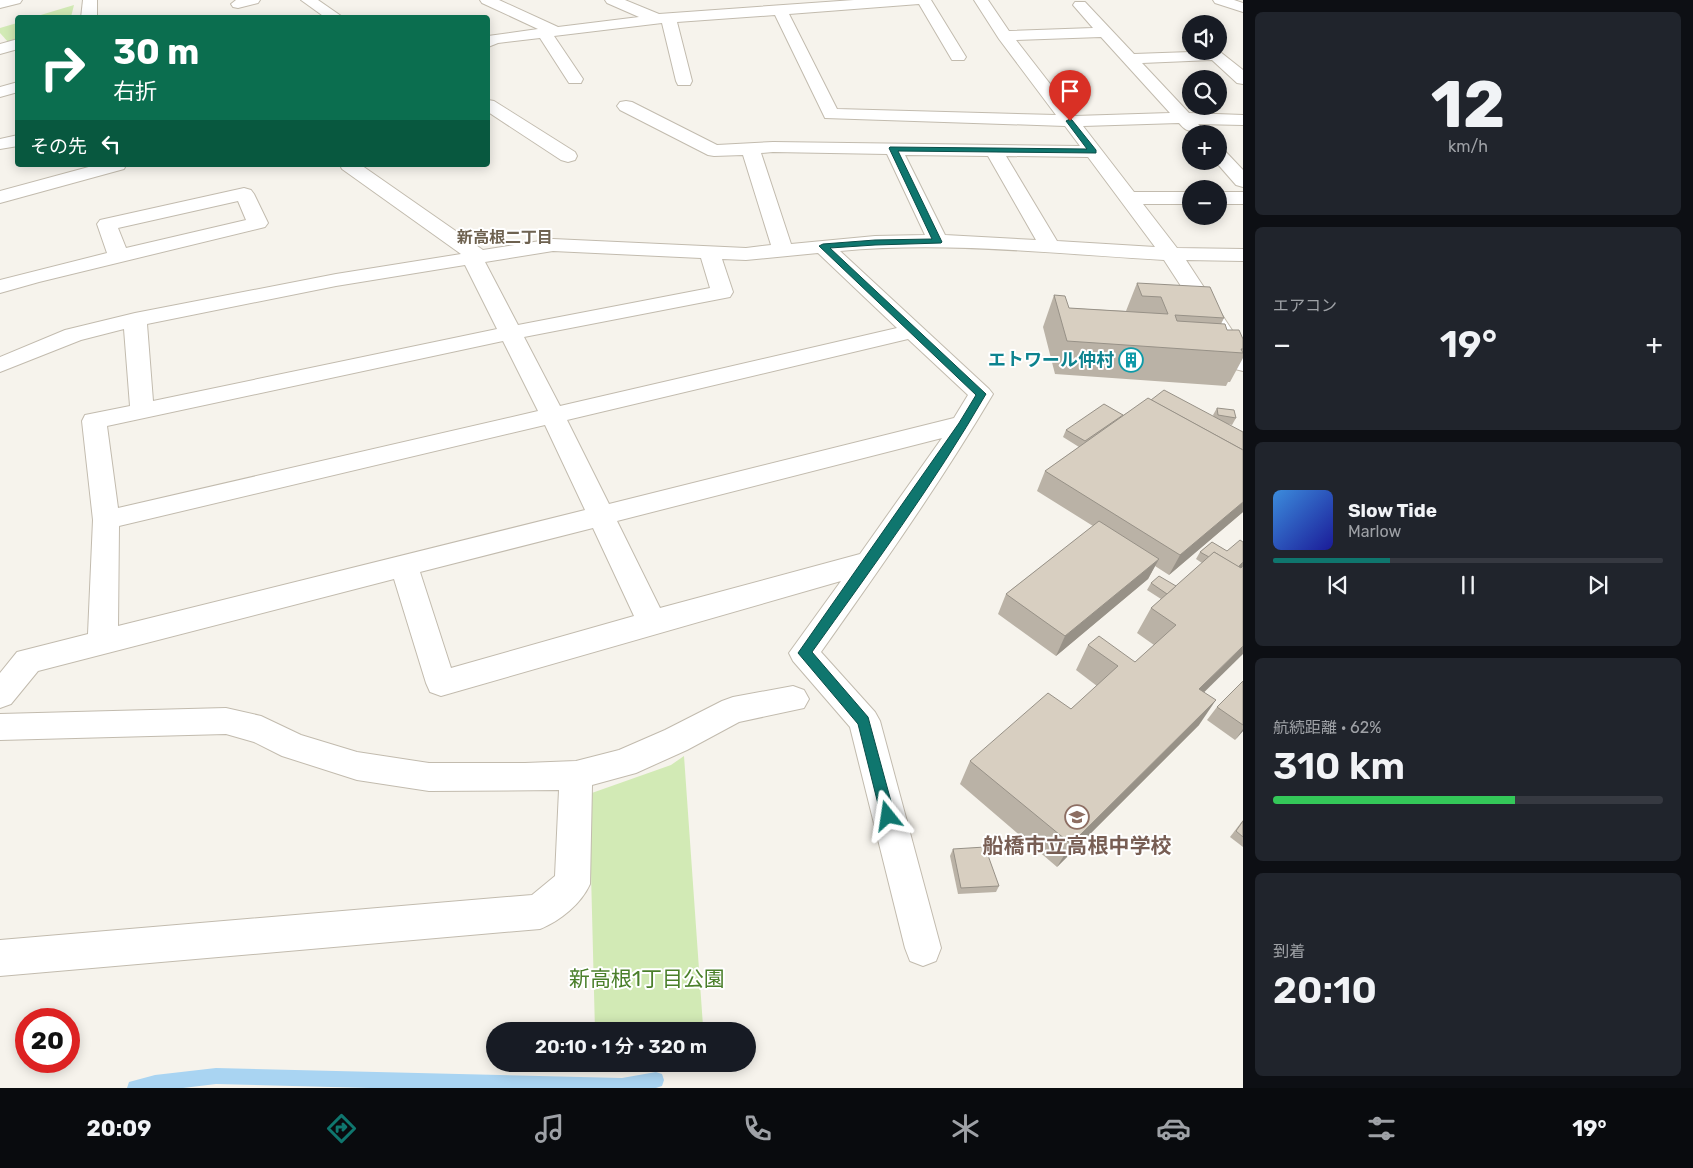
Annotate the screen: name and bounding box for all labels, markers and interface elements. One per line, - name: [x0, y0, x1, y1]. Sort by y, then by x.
- map controls: [1182, 15, 1227, 225]
- button: sound: [1182, 15, 1227, 60]
- text: 30 m: [113, 31, 199, 73]
- icon: right: [30, 35, 95, 100]
- text: 12: [1431, 66, 1505, 143]
- pin: [1049, 70, 1091, 121]
- button: search: [1182, 70, 1227, 115]
- icon: arrive: [1056, 77, 1084, 105]
- text: 右折: [113, 78, 157, 105]
- button: +: [1182, 125, 1227, 170]
- icon: left: [97, 130, 125, 158]
- text: その先: [30, 135, 87, 158]
- text: km/h: [1448, 137, 1488, 156]
- button: −: [1182, 180, 1227, 225]
- district label: 新高根二丁目: [457, 228, 553, 247]
- text: エアコン: [1273, 296, 1337, 315]
- text: 19°: [1440, 321, 1497, 367]
- text: −: [1273, 328, 1291, 361]
- text: +: [1646, 328, 1663, 361]
- building icon: エトワール仲村: [1118, 347, 1144, 373]
- place label: エトワール仲村: [988, 349, 1114, 371]
- text: Slow Tide: [1348, 499, 1437, 522]
- text: Marlow: [1348, 522, 1401, 541]
- icon: previous: [1324, 571, 1352, 599]
- icon: pause: [1454, 571, 1482, 599]
- icon: next: [1584, 571, 1612, 599]
- text: 航続距離 · 62%: [1273, 718, 1381, 737]
- text: 310 km: [1273, 743, 1405, 789]
- position arrow: [861, 789, 913, 841]
- school or university icon: 船橋市立高根中学校: [1064, 804, 1090, 830]
- place label: 船橋市立高根中学校: [983, 833, 1172, 858]
- text: 到着: [1273, 942, 1305, 961]
- park label: 新高根1丁目公園: [569, 966, 725, 991]
- text: 20:10: [1273, 967, 1377, 1013]
- speed limit sign: 20: [15, 1008, 80, 1073]
- text: 20:10 · 1 分 · 320 m: [535, 1035, 707, 1058]
- icon: directions: [324, 1111, 359, 1146]
- icon: music: [532, 1111, 567, 1146]
- icon: phone: [740, 1111, 775, 1146]
- icon: climate: [948, 1111, 983, 1146]
- icon: car: [1156, 1111, 1191, 1146]
- icon: filters: [1364, 1111, 1399, 1146]
- text: 20:09: [87, 1115, 151, 1142]
- text: 19°: [1572, 1115, 1606, 1142]

